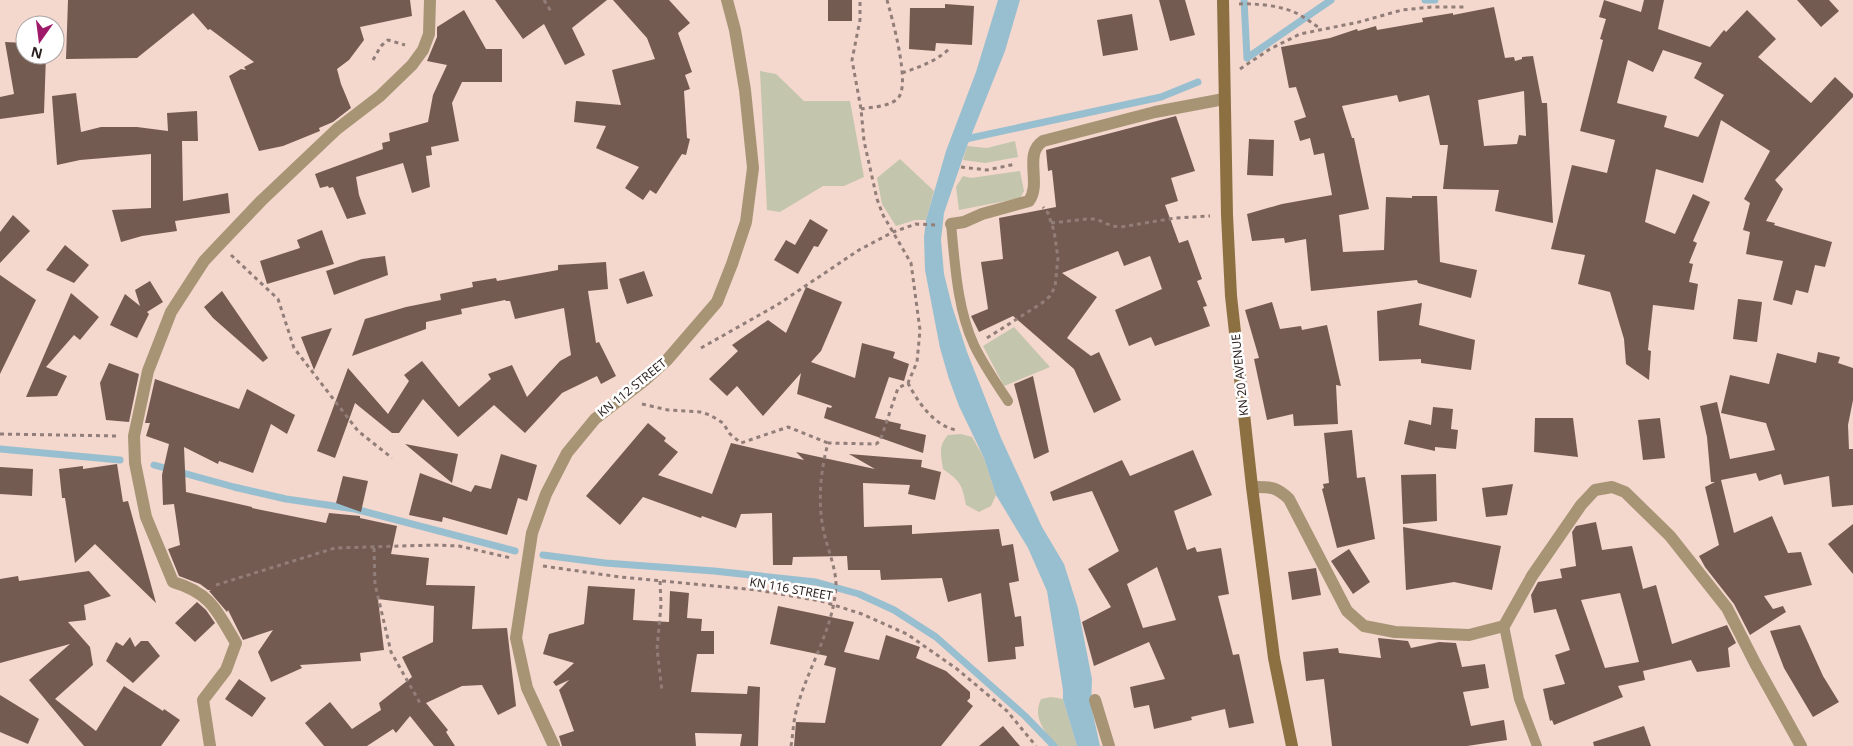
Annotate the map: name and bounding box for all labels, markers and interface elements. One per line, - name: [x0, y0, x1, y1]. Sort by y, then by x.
- north arrow: [15, 15, 65, 65]
- text: N: [29, 43, 45, 64]
- street label: KN 20 AVENUE: [1227, 333, 1252, 417]
- street label: KN 112 STREET: [594, 354, 670, 421]
- street label: KN 116 STREET: [748, 573, 834, 604]

